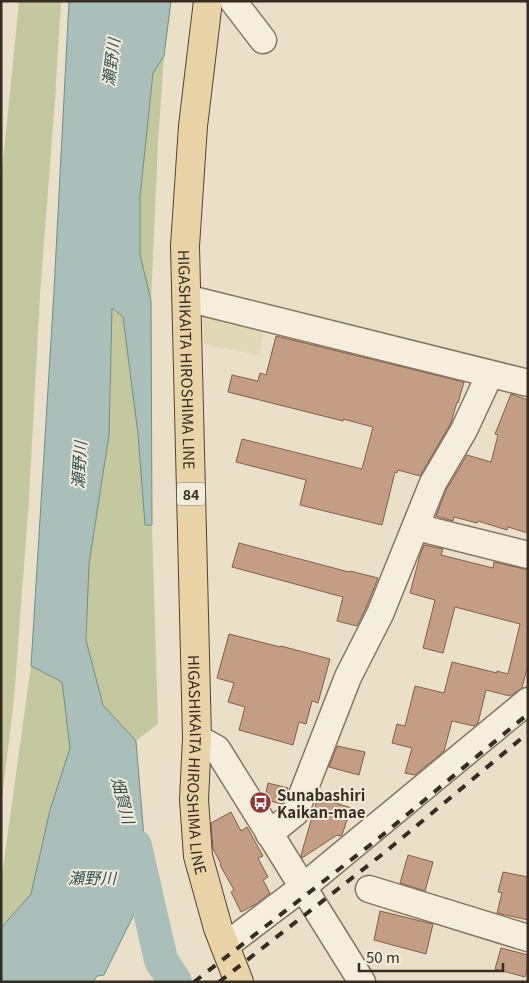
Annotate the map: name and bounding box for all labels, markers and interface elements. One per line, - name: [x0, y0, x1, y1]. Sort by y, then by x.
- water label: 瀬野川: [95, 35, 125, 87]
- street label: HIGASHIKAITA HIROSHIMA LINE: [175, 250, 201, 470]
- water label: 瀬野川: [65, 438, 91, 490]
- road number: 84: [177, 482, 205, 506]
- street label: HIGASHIKAITA HIROSHIMA LINE: [183, 654, 213, 877]
- water label: 畑賀川: [106, 774, 142, 828]
- place label: Sunabashiri Kaikan-mae: [277, 784, 366, 822]
- bus stop icon: Sunabashiri Kaikan-mae: [249, 791, 273, 815]
- water label: 瀬野川: [68, 865, 118, 889]
- scale bar: [359, 940, 503, 972]
- text: 50 m: [366, 946, 400, 967]

